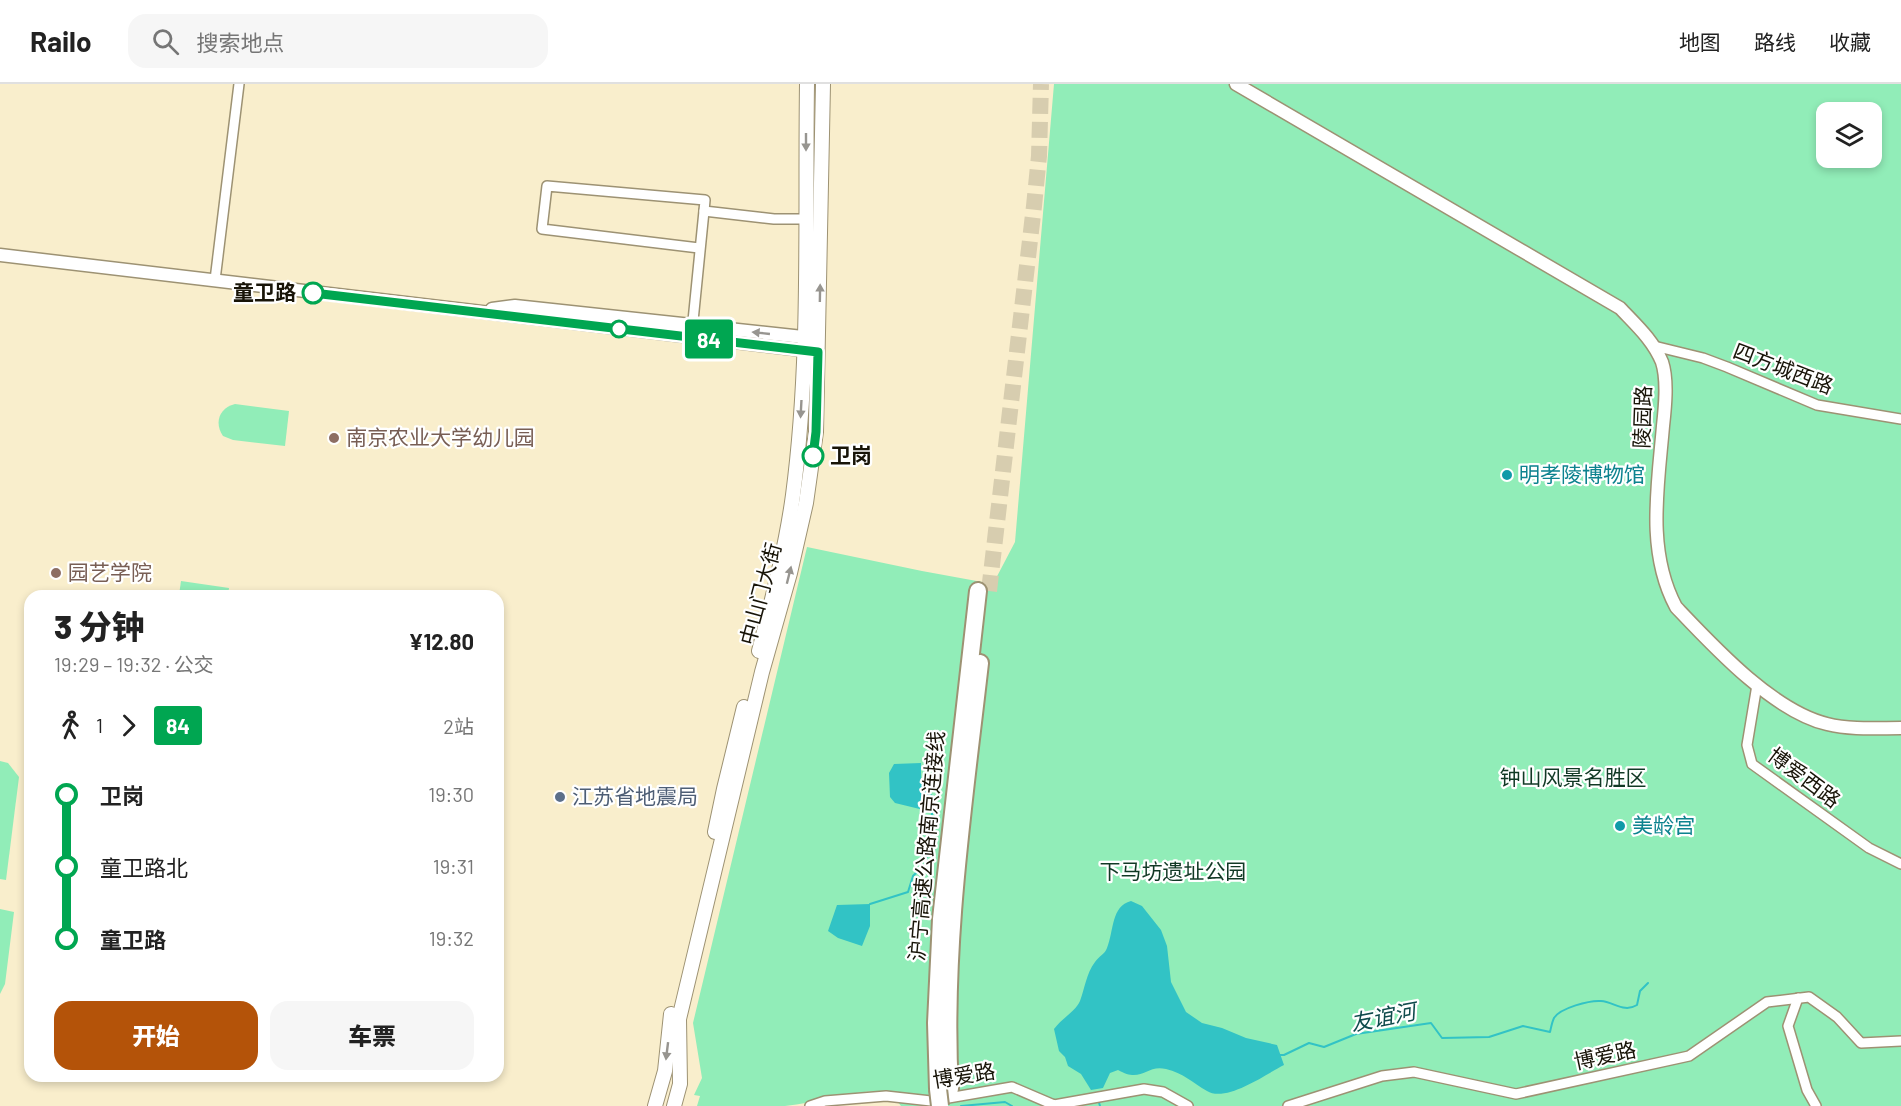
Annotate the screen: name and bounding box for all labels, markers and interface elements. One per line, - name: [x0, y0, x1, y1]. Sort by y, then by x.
- search box: [128, 14, 548, 68]
- text: Railo: [30, 24, 92, 58]
- icon: search: [149, 25, 182, 58]
- text: 搜索地点: [197, 29, 285, 55]
- text: 地图: [1679, 29, 1721, 54]
- text: 路线: [1754, 29, 1796, 54]
- text: 收藏: [1829, 29, 1871, 54]
- map controls: [1816, 102, 1882, 168]
- button: layers: [1816, 102, 1882, 168]
- one-way arrow: [801, 133, 811, 152]
- place label: 童卫路: [233, 279, 296, 304]
- marker: 童卫路: [302, 282, 324, 304]
- one-way arrow: [815, 284, 825, 303]
- unlabelled marker: [610, 320, 628, 338]
- line badge: 84: [682, 320, 736, 358]
- text: 84: [697, 327, 721, 352]
- one-way arrow: [751, 328, 770, 338]
- street label: 四方城西路: [1730, 337, 1837, 398]
- street label: 陵园路: [1628, 385, 1655, 449]
- one-way arrow: [796, 400, 805, 419]
- place label: 南京农业大学幼儿园: [346, 424, 535, 449]
- marker: 南京农业大学幼儿园: [327, 431, 341, 445]
- place label: 卫岗: [830, 442, 872, 467]
- marker: 卫岗: [802, 445, 824, 467]
- place label: 明孝陵博物馆: [1519, 461, 1645, 486]
- marker: 明孝陵博物馆: [1500, 468, 1514, 482]
- street label: 中山门大街: [734, 540, 785, 648]
- place label: 园艺学院: [68, 559, 152, 584]
- marker: 园艺学院: [49, 566, 63, 580]
- one-way arrow: [785, 566, 795, 584]
- text: 3 分钟: [54, 606, 145, 646]
- text: ¥12.80: [408, 628, 474, 654]
- text: 19:29 – 19:32 · 公交: [54, 652, 214, 676]
- icon: walk: [54, 709, 87, 742]
- icon: forward: [112, 709, 145, 742]
- text: 1: [96, 713, 103, 737]
- text: 84: [166, 713, 190, 738]
- text: 2站: [443, 714, 474, 738]
- street label: 沪宁高速公路南京连接线: [903, 730, 948, 962]
- street label: 博爱西路: [1764, 742, 1846, 812]
- park label: 钟山风景名胜区: [1500, 764, 1647, 789]
- text: 卫岗: [100, 782, 144, 808]
- text: 19:30: [428, 782, 474, 806]
- place label: 江苏省地震局: [572, 783, 698, 808]
- marker: 江苏省地震局: [553, 790, 567, 804]
- place label: 美龄宫: [1632, 812, 1695, 837]
- marker: 美龄宫: [1613, 819, 1627, 833]
- text: 童卫路北: [100, 854, 188, 880]
- text: 19:31: [433, 854, 474, 878]
- park label: 下马坊遗址公园: [1100, 858, 1247, 883]
- text: 童卫路: [100, 926, 166, 952]
- text: 19:32: [429, 926, 474, 950]
- water label: 友谊河: [1348, 996, 1422, 1035]
- button: 开始: [54, 1001, 258, 1070]
- button: 车票: [270, 1001, 474, 1070]
- street label: 博爱路: [1571, 1036, 1638, 1073]
- one-way arrow: [662, 1042, 672, 1061]
- street label: 博爱路: [931, 1057, 997, 1092]

